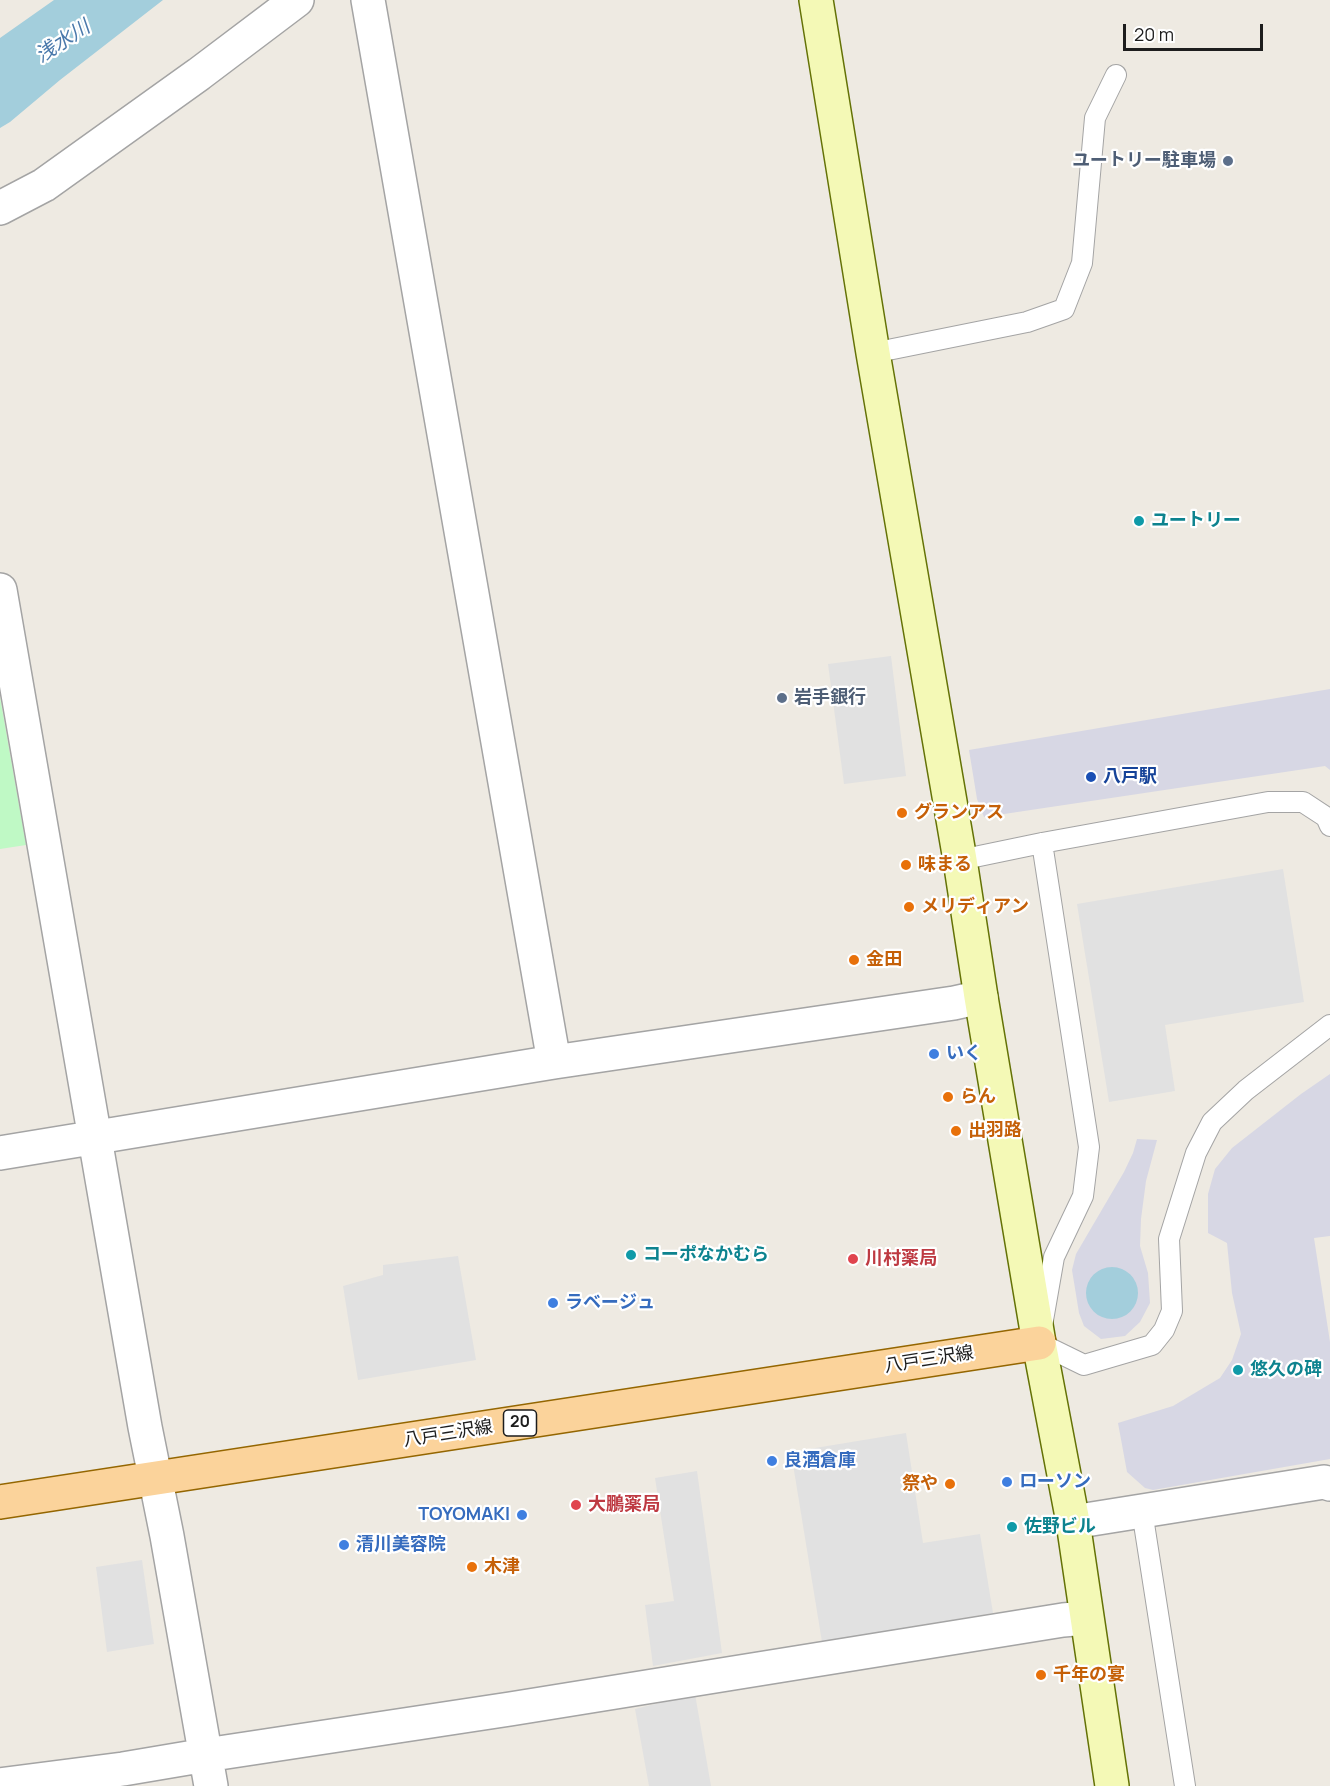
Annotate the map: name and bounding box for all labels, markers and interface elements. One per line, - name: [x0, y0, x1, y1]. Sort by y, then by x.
- scale bar: [1126, 12, 1266, 50]
- water label: 浅水川: [31, 16, 95, 68]
- text: 20 m: [1134, 22, 1174, 46]
- place label: ユートリー駐車場: [1072, 150, 1216, 172]
- marker: ユートリー駐車場: [1221, 154, 1235, 168]
- place label: ユートリー: [1151, 510, 1241, 532]
- marker: ユートリー: [1132, 514, 1146, 528]
- place label: 岩手銀行: [794, 687, 866, 709]
- marker: 岩手銀行: [775, 691, 789, 705]
- place label: 八戸駅: [1103, 766, 1157, 788]
- marker: 八戸駅: [1084, 770, 1098, 784]
- place label: グランアス: [914, 802, 1004, 824]
- marker: グランアス: [895, 806, 909, 820]
- place label: 味まる: [918, 854, 972, 876]
- marker: 味まる: [899, 858, 913, 872]
- place label: メリディアン: [921, 896, 1029, 918]
- marker: メリディアン: [902, 900, 916, 914]
- place label: 金田: [866, 949, 902, 971]
- marker: 金田: [847, 953, 861, 967]
- place label: いく: [946, 1043, 982, 1065]
- marker: いく: [927, 1047, 941, 1061]
- place label: らん: [960, 1086, 996, 1108]
- marker: らん: [941, 1090, 955, 1104]
- place label: 出羽路: [968, 1120, 1022, 1142]
- marker: 出羽路: [949, 1124, 963, 1138]
- place label: コーポなかむら: [643, 1244, 769, 1266]
- marker: コーポなかむら: [624, 1248, 638, 1262]
- place label: 川村薬局: [865, 1248, 937, 1270]
- marker: 川村薬局: [846, 1252, 860, 1266]
- place label: ラベージュ: [565, 1292, 655, 1314]
- marker: ラベージュ: [546, 1296, 560, 1310]
- street label: 八戸三沢線: [883, 1342, 975, 1378]
- place label: 悠久の碑: [1250, 1359, 1322, 1381]
- marker: 悠久の碑: [1231, 1363, 1245, 1377]
- road number: 20: [504, 1410, 536, 1436]
- street label: 八戸三沢線: [402, 1416, 494, 1452]
- place label: 良酒倉庫: [784, 1450, 856, 1472]
- marker: 良酒倉庫: [765, 1454, 779, 1468]
- place label: ローソン: [1019, 1471, 1091, 1493]
- place label: 祭や: [902, 1473, 938, 1495]
- marker: ローソン: [1000, 1475, 1014, 1489]
- marker: 祭や: [943, 1477, 957, 1491]
- place label: 大鵬薬局: [588, 1494, 660, 1516]
- marker: 大鵬薬局: [569, 1498, 583, 1512]
- place label: TOYOMAKI: [418, 1504, 510, 1526]
- marker: TOYOMAKI: [515, 1508, 529, 1522]
- place label: 佐野ビル: [1024, 1516, 1096, 1538]
- marker: 佐野ビル: [1005, 1520, 1019, 1534]
- place label: 清川美容院: [356, 1534, 446, 1556]
- marker: 清川美容院: [337, 1538, 351, 1552]
- place label: 木津: [484, 1556, 520, 1578]
- marker: 木津: [465, 1560, 479, 1574]
- place label: 千年の宴: [1053, 1664, 1125, 1686]
- marker: 千年の宴: [1034, 1668, 1048, 1682]

